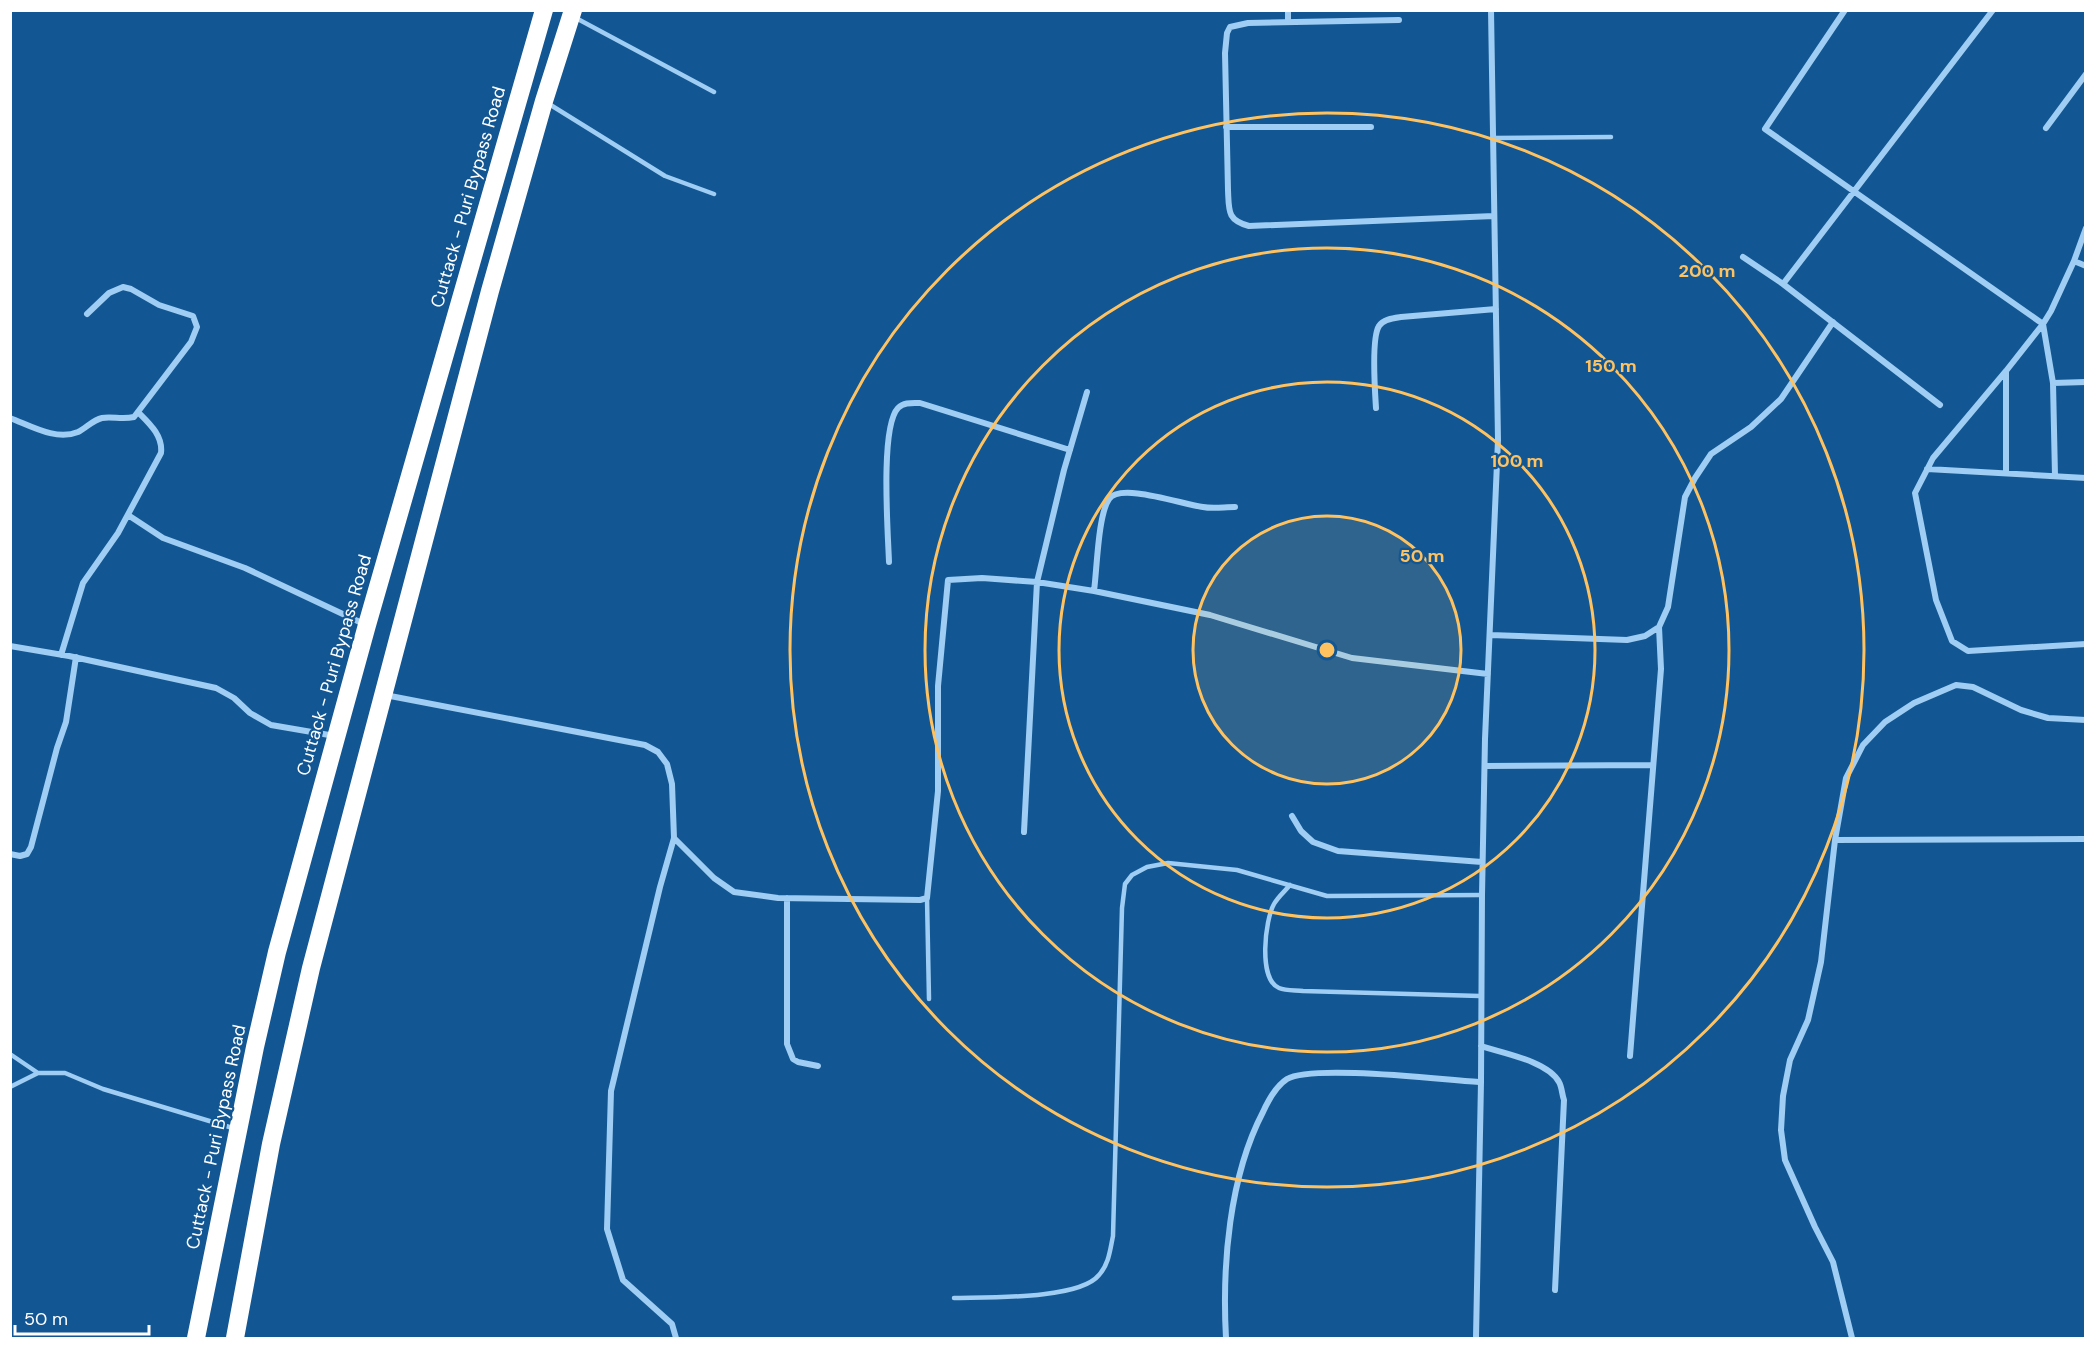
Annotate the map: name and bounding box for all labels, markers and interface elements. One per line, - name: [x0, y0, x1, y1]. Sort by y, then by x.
- street label: Cuttack - Puri Bypass Road: [425, 84, 511, 310]
- text: 200 m: [1679, 259, 1735, 283]
- text: 150 m: [1585, 354, 1637, 378]
- text: 100 m: [1490, 449, 1544, 473]
- text: 50 m: [1399, 544, 1445, 568]
- street label: Cuttack - Puri Bypass Road: [291, 552, 377, 778]
- centre of rings: [1317, 640, 1337, 660]
- street label: Cuttack - Puri Bypass Road: [180, 1022, 252, 1252]
- scale bar: [15, 1298, 148, 1336]
- text: 50 m: [24, 1307, 68, 1331]

